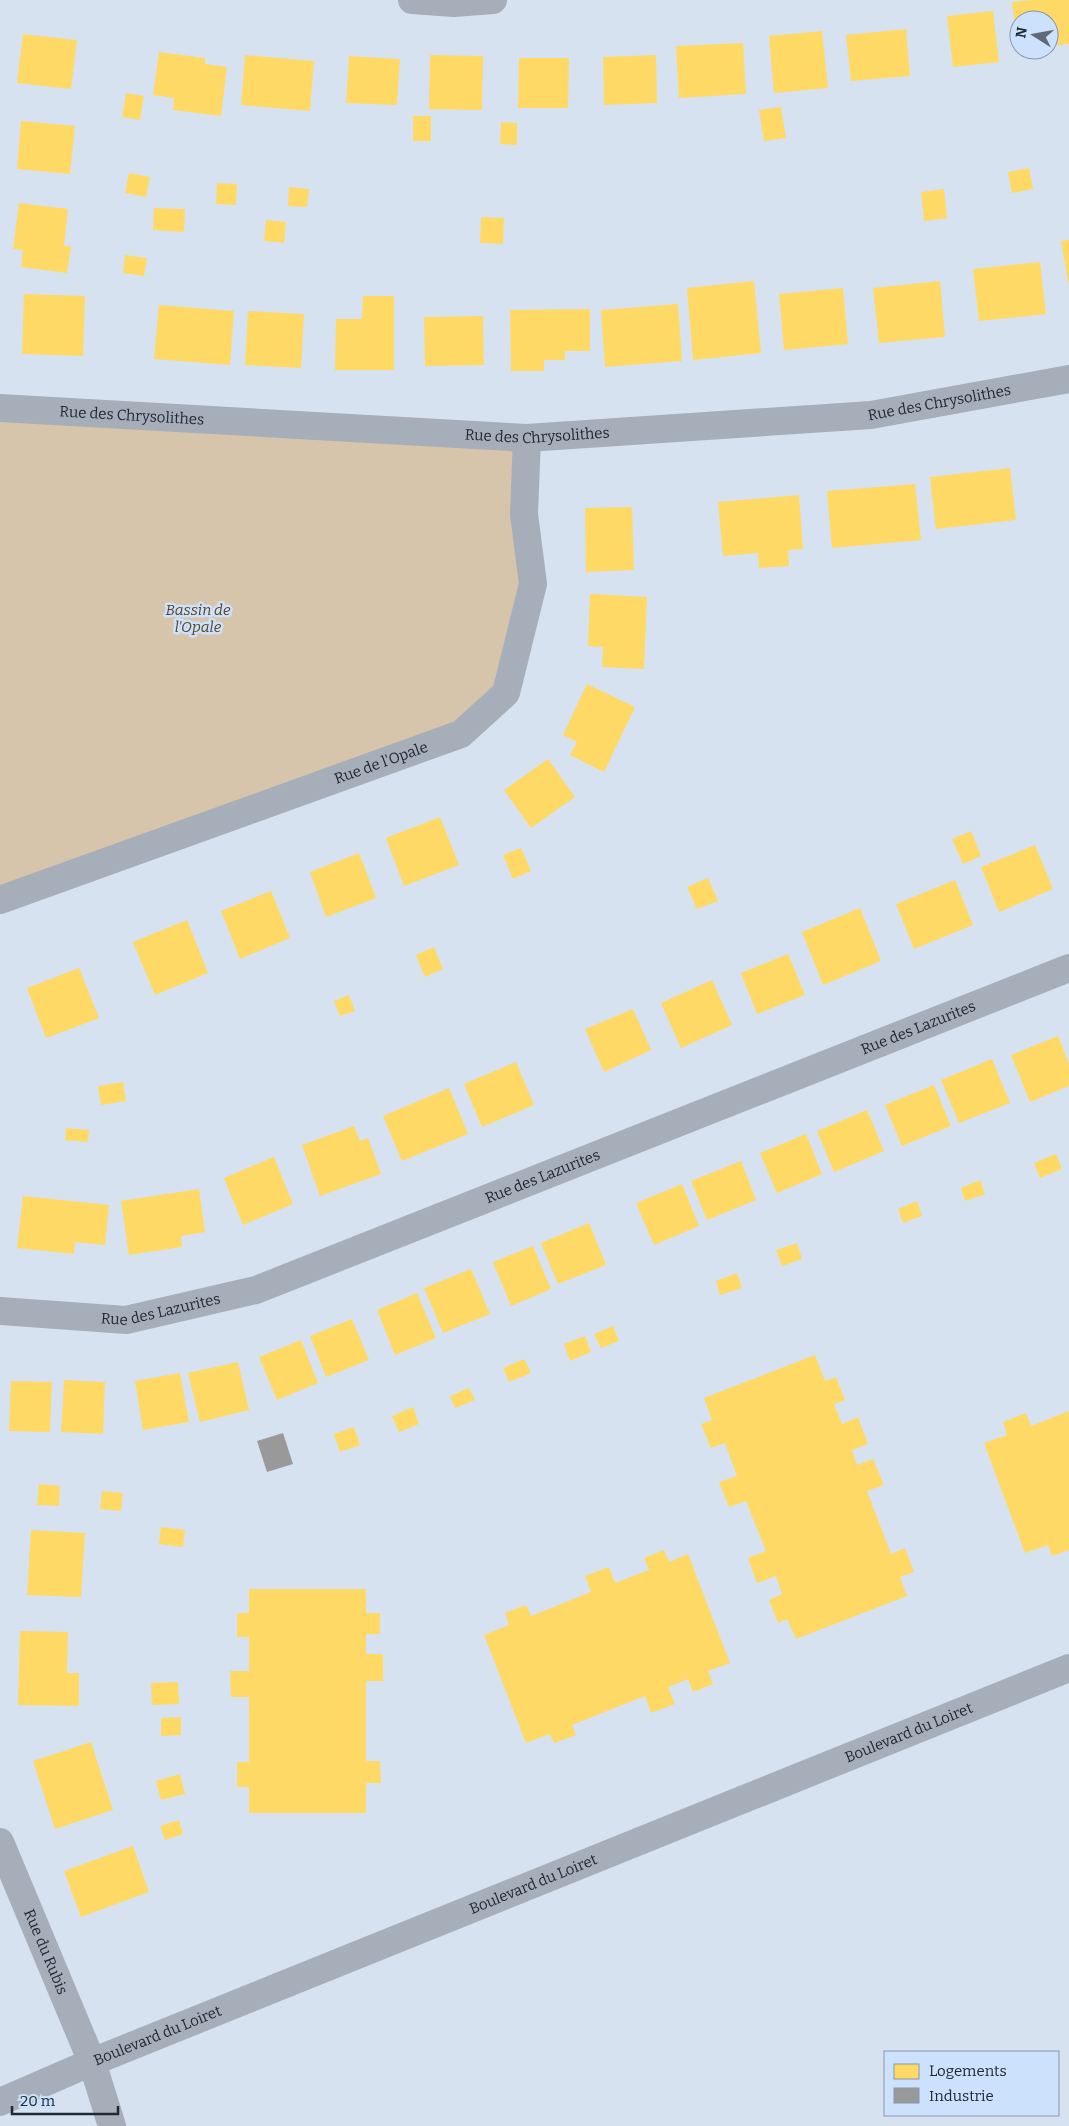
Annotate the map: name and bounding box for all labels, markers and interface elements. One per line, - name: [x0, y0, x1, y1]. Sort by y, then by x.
- north arrow: [1009, 10, 1059, 60]
- text: N: [1012, 26, 1031, 40]
- street label: Rue des Chrysolithes: [866, 381, 1012, 424]
- street label: Rue des Chrysolithes: [59, 402, 205, 429]
- street label: Rue des Chrysolithes: [464, 424, 610, 447]
- park label: Bassin de l'Opale: [166, 601, 231, 636]
- street label: Rue de l'Opale: [332, 738, 430, 788]
- street label: Rue des Lazurites: [858, 997, 978, 1059]
- street label: Rue des Lazurites: [483, 1146, 603, 1207]
- street label: Rue des Lazurites: [100, 1290, 222, 1329]
- street label: Boulevard du Loiret: [842, 1699, 976, 1766]
- street label: Boulevard du Loiret: [467, 1850, 600, 1918]
- street label: Rue du Rubis: [20, 1906, 72, 1997]
- street label: Boulevard du Loiret: [91, 2002, 225, 2069]
- legend: [884, 2051, 1059, 2116]
- text: Logements: [929, 2062, 1007, 2080]
- scale bar: [12, 2084, 119, 2116]
- text: Industrie: [929, 2087, 994, 2105]
- text: 20 m: [20, 2092, 56, 2110]

